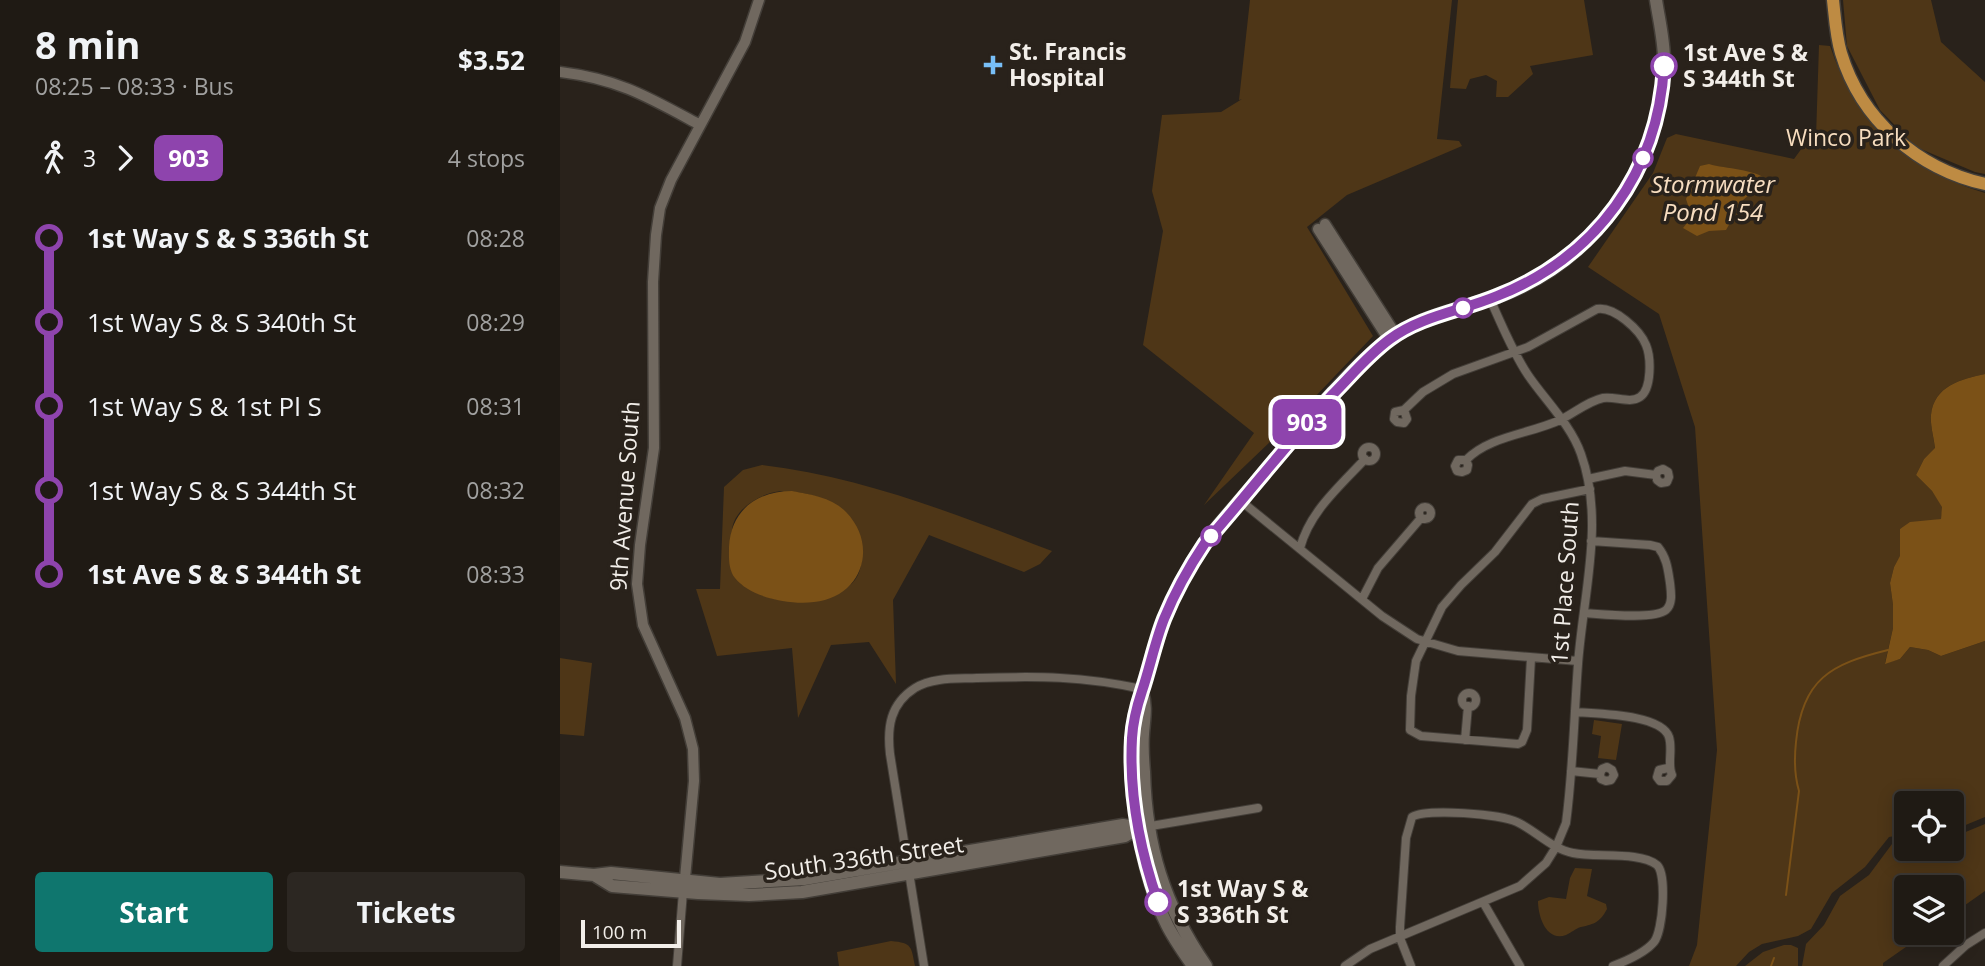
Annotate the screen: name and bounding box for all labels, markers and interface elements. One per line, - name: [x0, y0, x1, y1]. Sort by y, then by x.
- text: 8 min: [35, 18, 140, 70]
- place label: St. Francis Hospital: [1009, 35, 1127, 93]
- place label: 1st Ave S & S 344th St: [1683, 36, 1809, 94]
- text: $3.52: [458, 42, 525, 78]
- marker: 1st Ave S & S 344th St: [1651, 53, 1677, 79]
- marker: St. Francis Hospital: [983, 55, 1003, 75]
- text: 08:25 – 08:33 · Bus: [35, 70, 234, 102]
- park label: Winco Park: [1786, 121, 1906, 153]
- icon: walk: [35, 139, 73, 177]
- icon: forward: [106, 139, 144, 177]
- text: 903: [168, 141, 209, 174]
- text: 3: [83, 142, 96, 174]
- text: 4 stops: [448, 142, 525, 174]
- unlabelled marker: [1633, 148, 1653, 168]
- water label: Stormwater Pond 154: [1651, 167, 1777, 228]
- text: 1st Way S & S 336th St: [87, 220, 369, 256]
- text: 08:28: [466, 222, 525, 254]
- unlabelled marker: [1453, 298, 1473, 318]
- text: 1st Way S & S 340th St: [87, 304, 356, 340]
- text: 08:29: [466, 306, 525, 338]
- text: 1st Way S & 1st Pl S: [87, 388, 322, 424]
- text: 08:31: [466, 390, 525, 422]
- line badge: 903: [1267, 399, 1347, 445]
- street label: 9th Avenue South: [601, 400, 647, 592]
- text: 903: [1286, 405, 1328, 438]
- text: 1st Way S & S 344th St: [87, 472, 356, 508]
- text: 08:32: [466, 474, 525, 506]
- street label: 1st Place South: [1542, 500, 1586, 666]
- unlabelled marker: [1201, 526, 1221, 546]
- text: 1st Ave S & S 344th St: [87, 556, 361, 592]
- text: 08:33: [466, 558, 525, 590]
- map controls: [1894, 791, 1964, 945]
- button: locate: [1894, 791, 1964, 861]
- street label: South 336th Street: [762, 827, 966, 887]
- button: Start: [35, 872, 273, 952]
- button: Tickets: [287, 872, 525, 952]
- place label: 1st Way S & S 336th St: [1177, 872, 1309, 930]
- button: layers: [1894, 875, 1964, 945]
- marker: 1st Way S & S 336th St: [1145, 889, 1171, 915]
- scale bar: [581, 917, 681, 949]
- text: 100 m: [592, 919, 647, 945]

